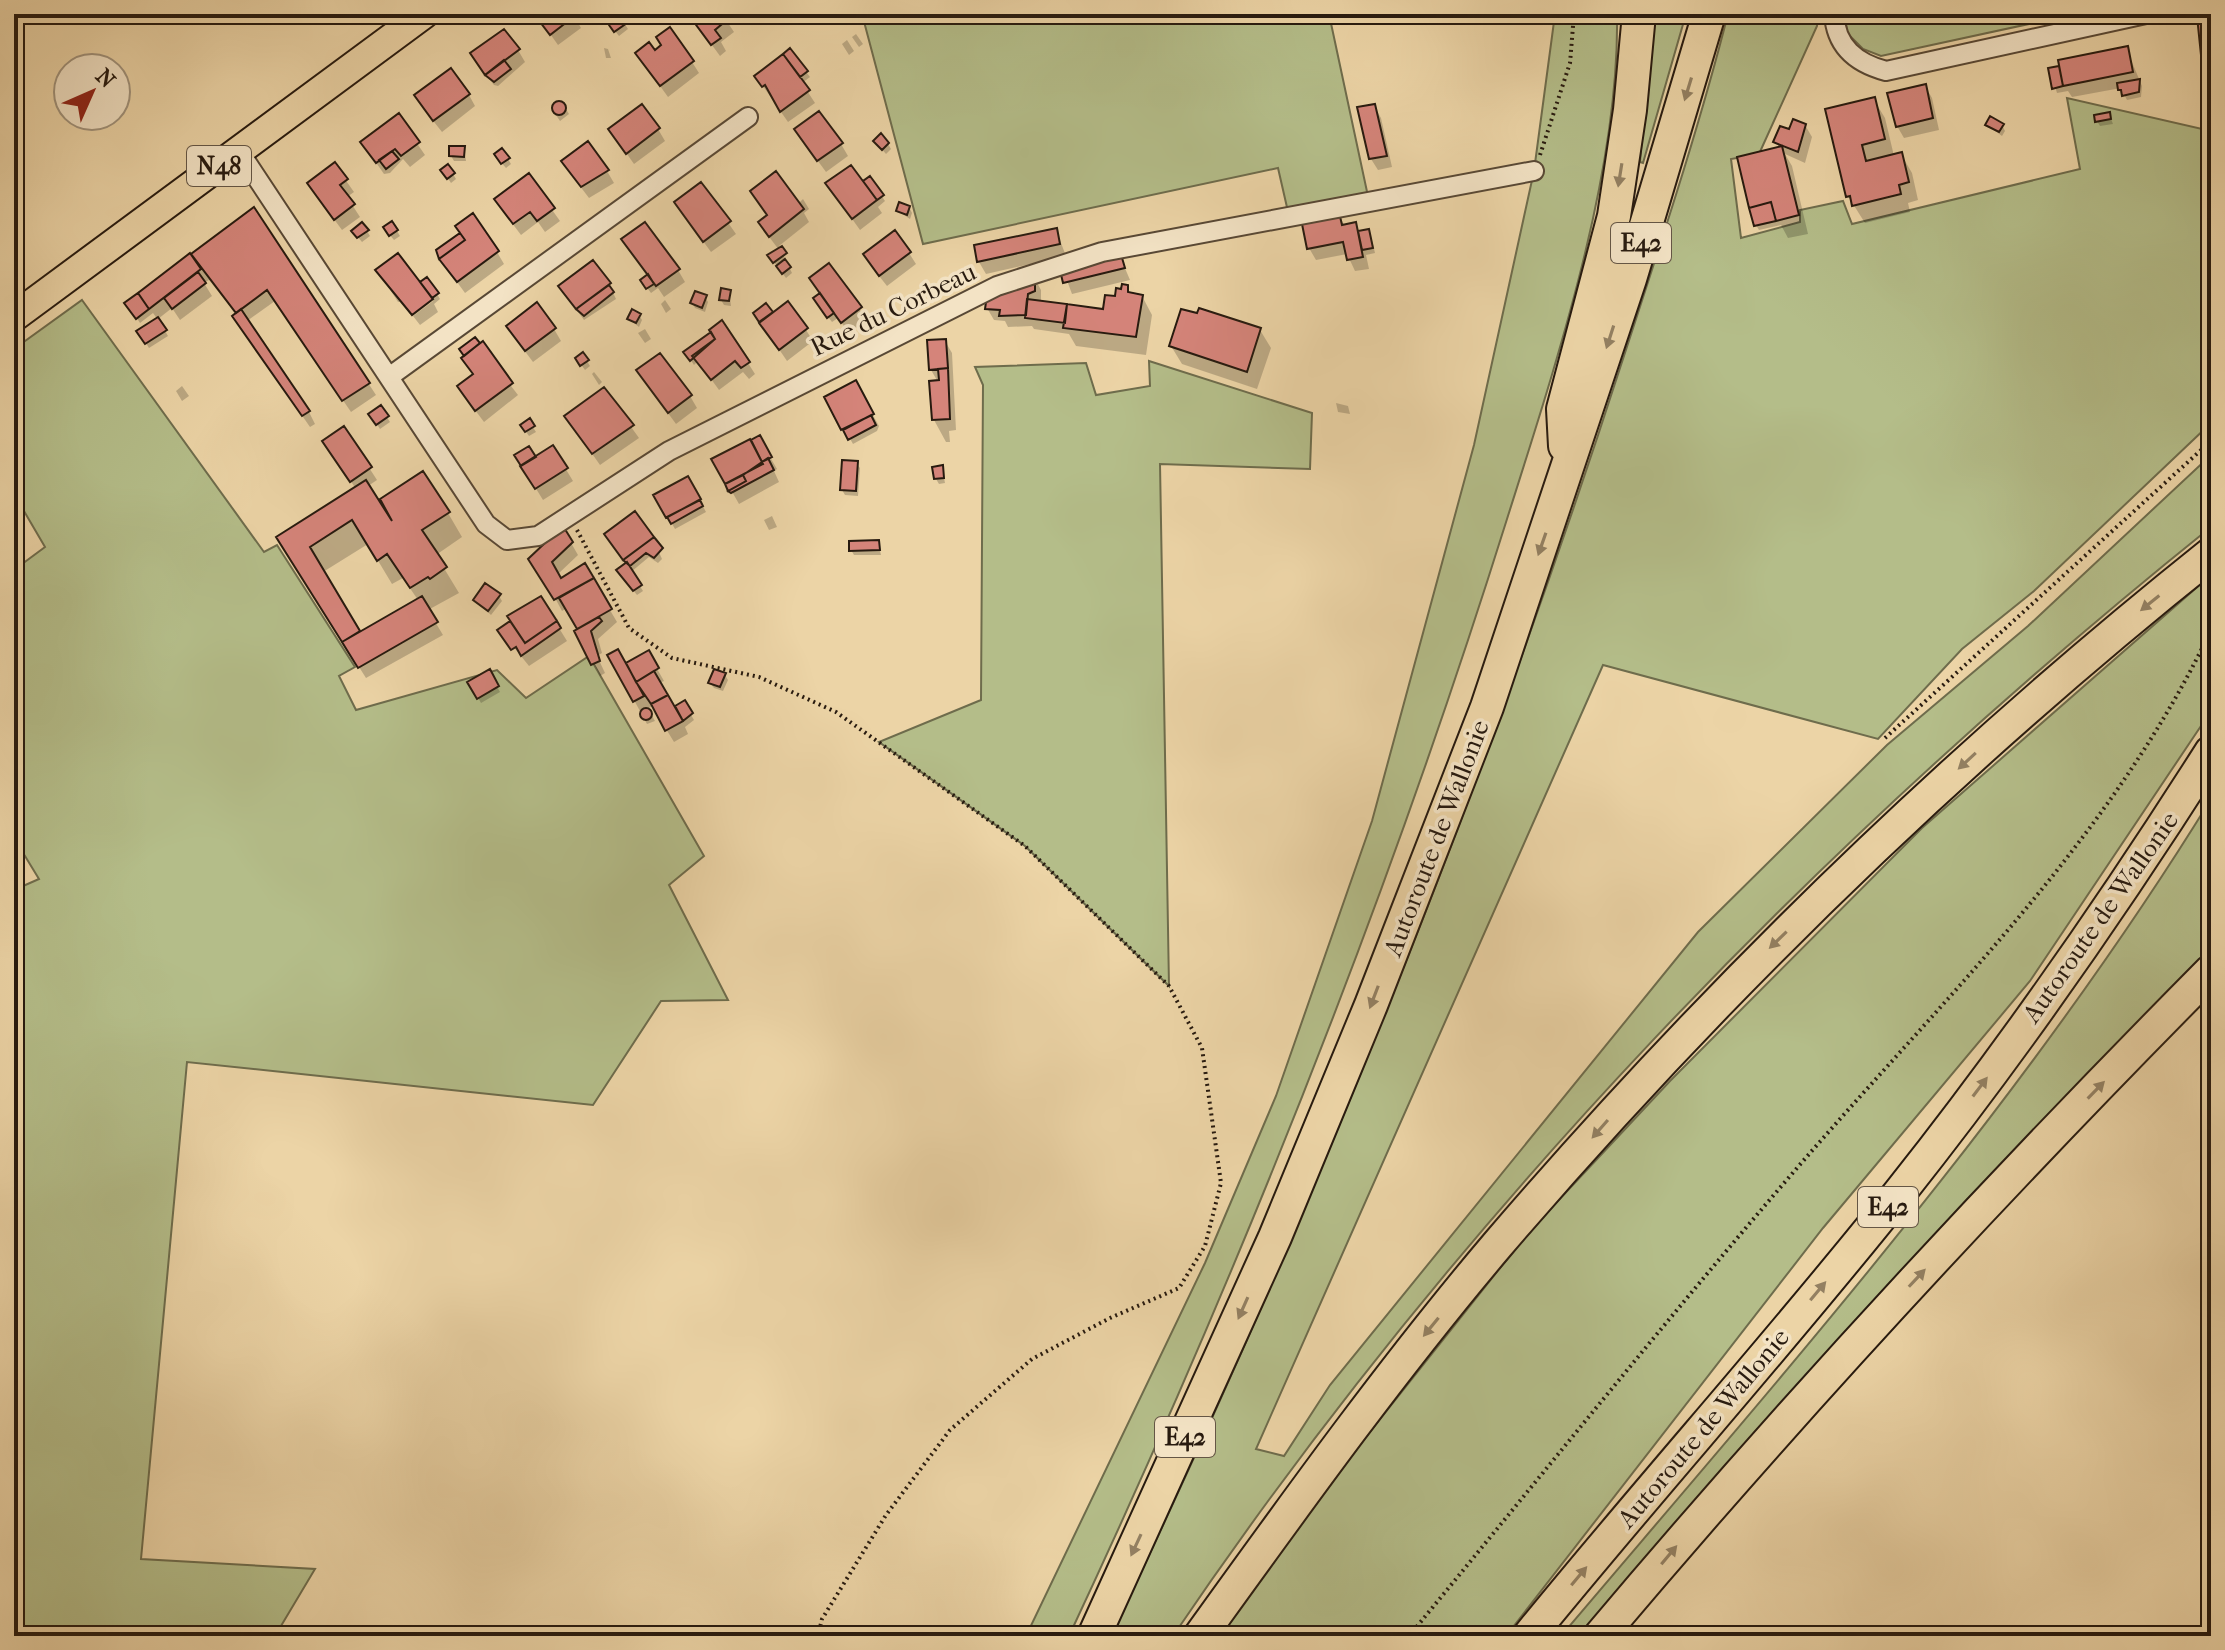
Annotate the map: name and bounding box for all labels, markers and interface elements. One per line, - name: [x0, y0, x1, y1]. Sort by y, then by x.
- north arrow: [52, 52, 132, 132]
- text: N: [90, 63, 121, 94]
- one-way arrow: [1681, 78, 1694, 102]
- road number: N48: [187, 146, 251, 186]
- one-way arrow: [1613, 163, 1626, 188]
- road number: E42: [1611, 223, 1671, 263]
- street label: Rue du Corbeau: [805, 256, 981, 363]
- one-way arrow: [1604, 326, 1616, 350]
- one-way arrow: [1535, 532, 1547, 556]
- one-way arrow: [2140, 594, 2160, 610]
- street label: Autoroute de Wallonie: [1377, 715, 1496, 962]
- one-way arrow: [1957, 752, 1976, 770]
- street label: Autoroute de Wallonie: [2015, 806, 2185, 1030]
- one-way arrow: [1769, 931, 1788, 949]
- one-way arrow: [1367, 985, 1380, 1009]
- one-way arrow: [1971, 1077, 1987, 1097]
- one-way arrow: [2087, 1081, 2105, 1100]
- one-way arrow: [1591, 1120, 1609, 1139]
- road number: E42: [1858, 1187, 1918, 1227]
- one-way arrow: [1907, 1269, 1925, 1288]
- one-way arrow: [1809, 1281, 1826, 1301]
- one-way arrow: [1236, 1296, 1250, 1320]
- one-way arrow: [1423, 1317, 1440, 1337]
- street label: Autoroute de Wallonie: [1610, 1322, 1796, 1535]
- road number: E42: [1155, 1417, 1215, 1457]
- one-way arrow: [1129, 1533, 1143, 1557]
- one-way arrow: [1660, 1545, 1677, 1565]
- one-way arrow: [1570, 1567, 1587, 1587]

